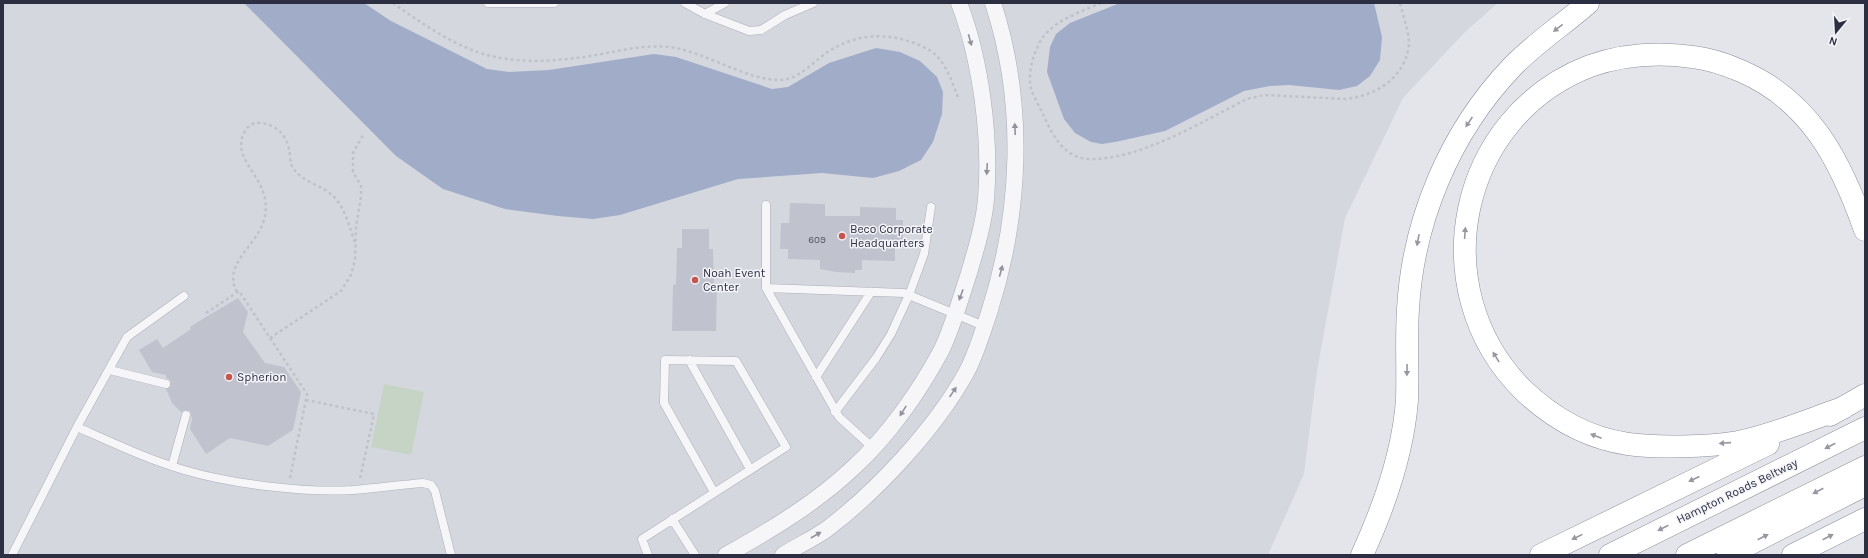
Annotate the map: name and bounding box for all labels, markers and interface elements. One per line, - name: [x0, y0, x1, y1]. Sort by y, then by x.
- north arrow: [1816, 12, 1856, 52]
- one-way arrow: [1552, 23, 1563, 32]
- text: N: [1827, 34, 1839, 48]
- one-way arrow: [967, 35, 973, 47]
- one-way arrow: [1465, 116, 1473, 127]
- one-way arrow: [1012, 122, 1018, 135]
- one-way arrow: [984, 163, 991, 175]
- place label: Beco Corporate Headquarters: [850, 222, 933, 250]
- one-way arrow: [1462, 227, 1469, 239]
- marker: Beco Corporate Headquarters: [837, 231, 847, 241]
- house number: 609: [808, 234, 826, 246]
- one-way arrow: [1415, 234, 1421, 247]
- one-way arrow: [998, 265, 1004, 277]
- place label: Noah Event Center: [703, 266, 766, 294]
- marker: Noah Event Center: [690, 275, 700, 285]
- one-way arrow: [958, 290, 964, 302]
- one-way arrow: [1492, 352, 1500, 362]
- one-way arrow: [1404, 364, 1410, 377]
- place label: Spherion: [237, 370, 286, 384]
- marker: Spherion: [224, 372, 234, 382]
- one-way arrow: [950, 386, 957, 397]
- one-way arrow: [899, 406, 907, 416]
- one-way arrow: [1590, 432, 1602, 438]
- one-way arrow: [1719, 439, 1731, 446]
- one-way arrow: [1824, 442, 1836, 449]
- street label: Hampton Roads Beltway: [1674, 455, 1800, 526]
- one-way arrow: [1688, 476, 1699, 482]
- one-way arrow: [1812, 487, 1823, 494]
- one-way arrow: [1658, 525, 1669, 531]
- one-way arrow: [810, 532, 822, 539]
- one-way arrow: [1571, 534, 1583, 540]
- one-way arrow: [1757, 534, 1768, 541]
- one-way arrow: [1822, 534, 1833, 541]

